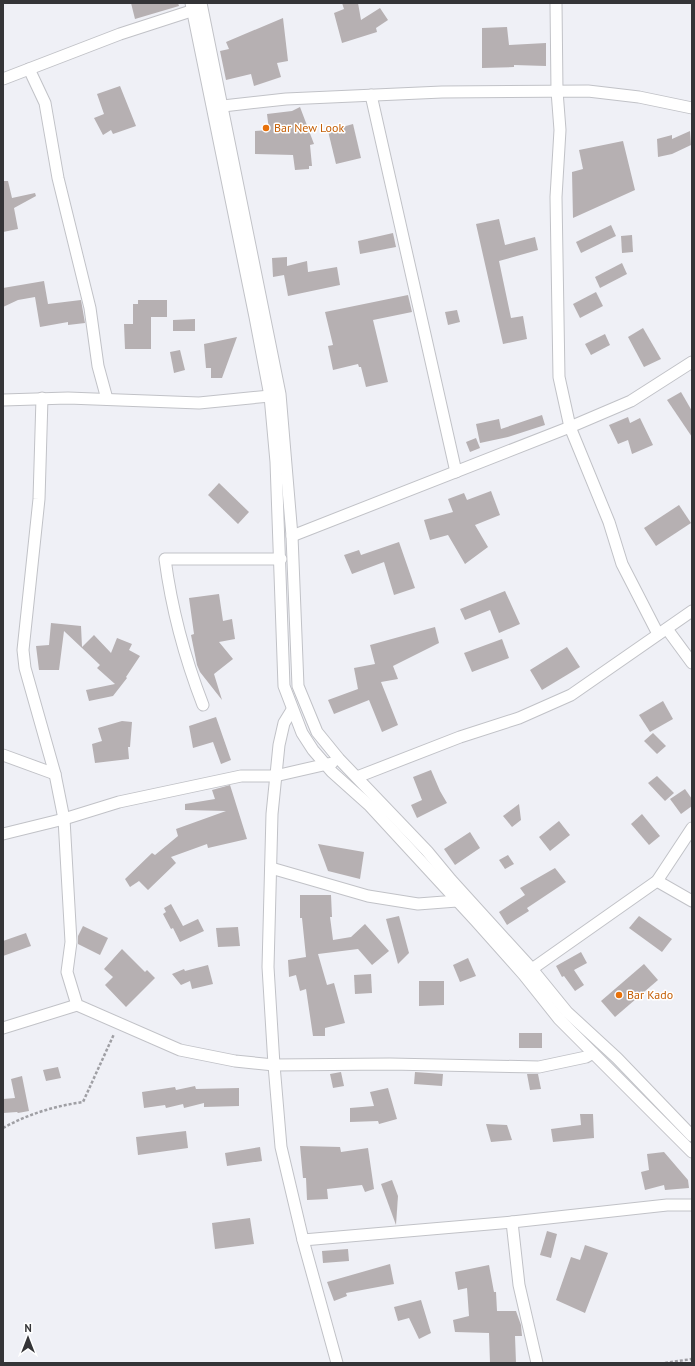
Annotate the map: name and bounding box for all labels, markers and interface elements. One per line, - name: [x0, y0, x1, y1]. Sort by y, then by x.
- place label: Bar New Look: [274, 120, 344, 135]
- marker: Bar New Look: [261, 123, 271, 133]
- place label: Bar Kado: [627, 987, 673, 1002]
- marker: Bar Kado: [614, 990, 624, 1000]
- north arrow: [8, 1318, 48, 1358]
- text: N: [24, 1321, 32, 1335]

